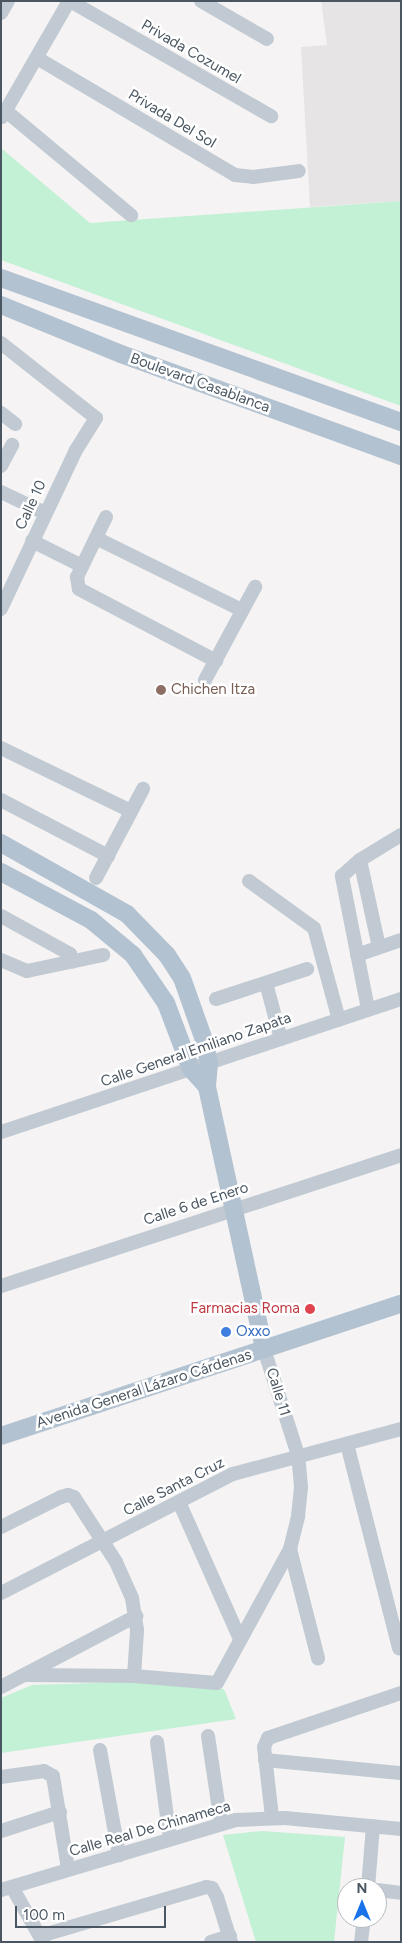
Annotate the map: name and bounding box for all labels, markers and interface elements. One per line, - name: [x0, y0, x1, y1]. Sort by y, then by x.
- street label: Privada Cozumel: [138, 16, 244, 88]
- street label: Privada Del Sol: [125, 86, 219, 152]
- street label: Boulevard Casablanca: [128, 349, 272, 417]
- street label: Calle 10: [12, 477, 50, 533]
- place label: Chichen Itza: [171, 681, 255, 699]
- marker: Chichen Itza: [155, 684, 167, 696]
- street label: Calle General Emiliano Zapata: [98, 1009, 294, 1091]
- street label: Calle 6 de Enero: [141, 1179, 251, 1229]
- place label: Farmacias Roma: [190, 1300, 300, 1318]
- marker: Farmacias Roma: [304, 1303, 316, 1315]
- place label: Oxxo: [236, 1323, 271, 1341]
- marker: Oxxo: [220, 1326, 232, 1338]
- street label: Avenida General Lázaro Cárdenas: [34, 1346, 254, 1432]
- street label: Calle 11: [262, 1366, 294, 1418]
- street label: Calle Santa Cruz: [121, 1454, 227, 1520]
- street label: Calle Real De Chinameca: [67, 1797, 233, 1861]
- north arrow: [337, 1878, 387, 1928]
- text: N: [357, 1880, 367, 1897]
- scale bar: [18, 1896, 169, 1928]
- text: 100 m: [23, 1906, 65, 1924]

